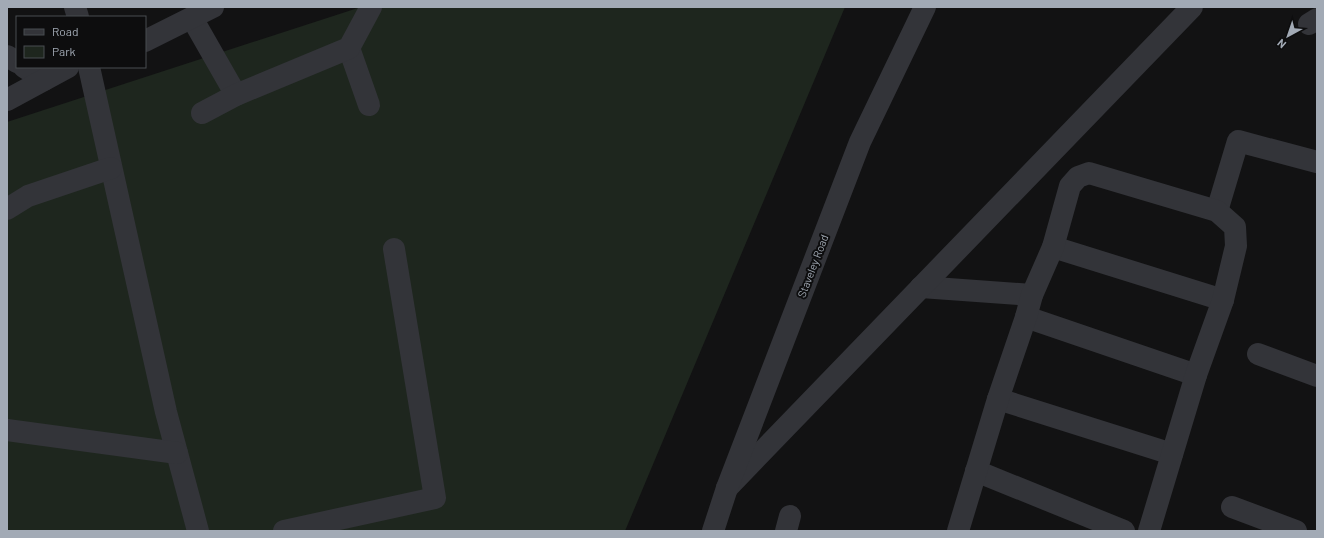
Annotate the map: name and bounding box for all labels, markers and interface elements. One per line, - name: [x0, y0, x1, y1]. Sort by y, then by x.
- legend: [16, 16, 146, 68]
- north arrow: [1268, 16, 1308, 56]
- text: Road: [52, 24, 79, 38]
- text: N: [1274, 37, 1288, 51]
- text: Park: [52, 44, 76, 58]
- street label: Staveley Road: [795, 232, 831, 299]

